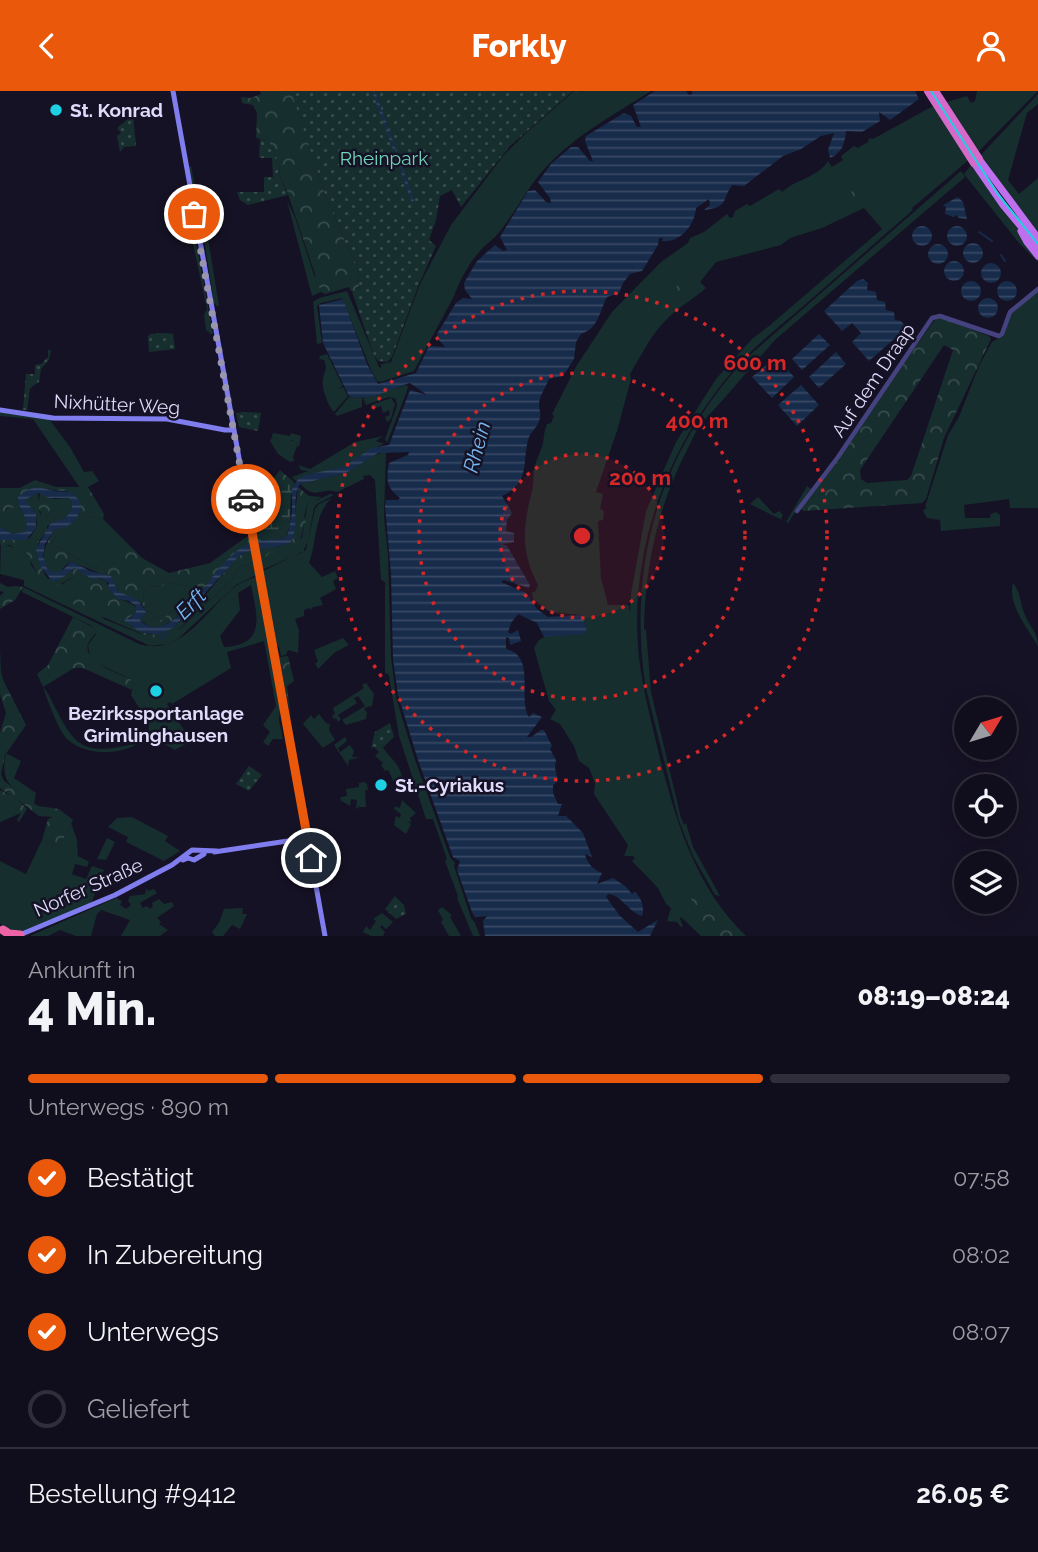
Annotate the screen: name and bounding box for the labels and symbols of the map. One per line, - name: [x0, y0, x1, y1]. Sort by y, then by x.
- place label: St. Konrad: [70, 99, 163, 121]
- marker: St. Konrad: [48, 102, 64, 118]
- park label: Rheinpark: [340, 147, 428, 169]
- pin: [164, 184, 224, 244]
- street label: Auf dem Draap: [827, 319, 919, 441]
- text: 600 m: [723, 350, 787, 375]
- street label: Nixhütter Weg: [53, 390, 181, 418]
- text: 400 m: [666, 408, 728, 433]
- water label: Rhein: [458, 418, 495, 475]
- courier: [211, 464, 281, 534]
- text: 200 m: [609, 465, 671, 490]
- centre of rings: [570, 524, 594, 548]
- water label: Erft: [170, 583, 211, 624]
- marker: Bezirkssportanlage Grimlinghausen: [148, 683, 164, 699]
- north arrow: [954, 697, 1017, 759]
- place label: Bezirkssportanlage Grimlinghausen: [68, 702, 244, 746]
- place label: St.-Cyriakus: [395, 774, 504, 796]
- marker: St.-Cyriakus: [373, 777, 389, 793]
- pin: [281, 828, 341, 888]
- street label: Norfer Straße: [30, 853, 146, 921]

